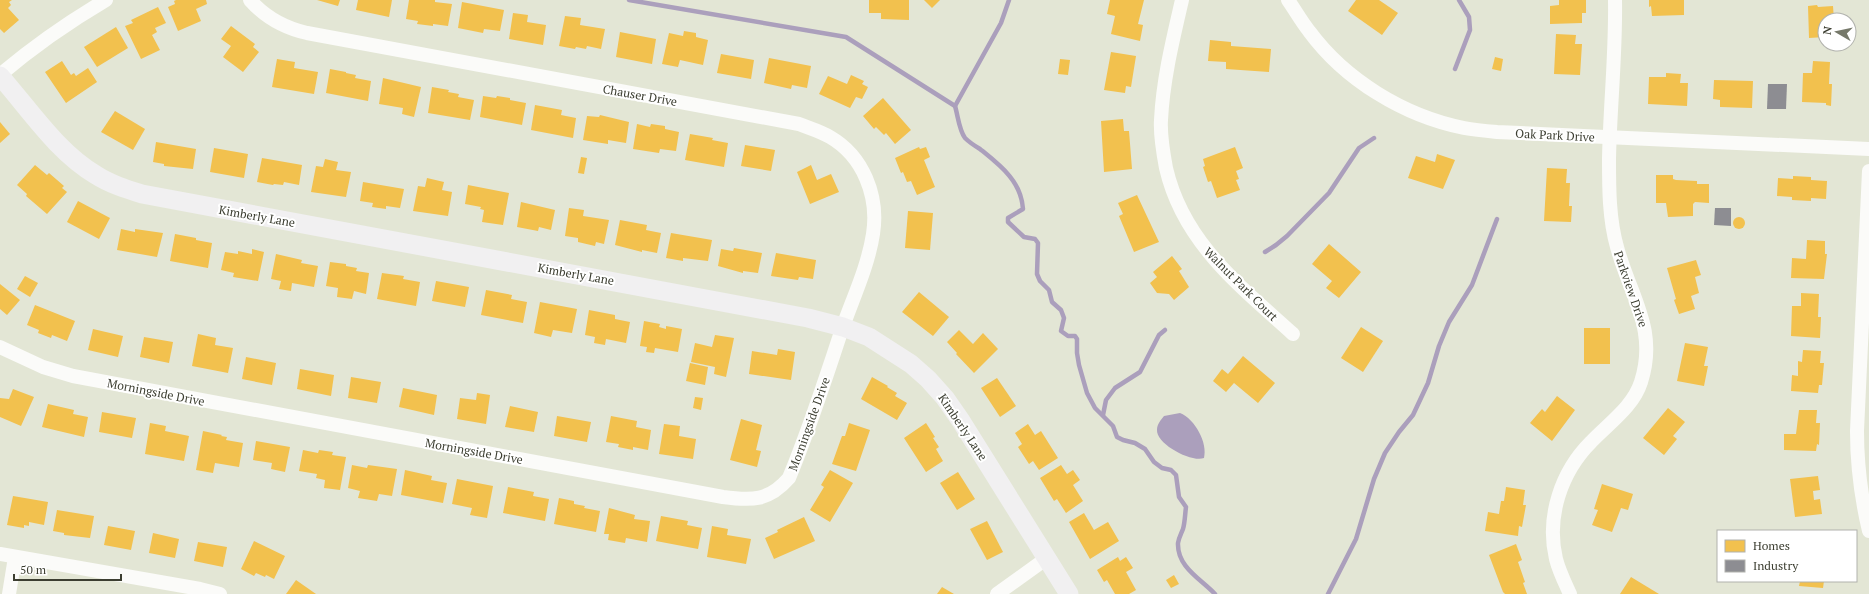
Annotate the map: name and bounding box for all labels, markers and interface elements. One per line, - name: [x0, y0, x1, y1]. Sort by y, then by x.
- north arrow: [1817, 12, 1857, 52]
- text: N: [1820, 25, 1835, 36]
- street label: Chauser Drive: [602, 81, 678, 109]
- street label: Oak Park Drive: [1515, 125, 1595, 145]
- street label: Kimberly Lane: [218, 202, 296, 230]
- street label: Walnut Park Court: [1201, 244, 1281, 324]
- street label: Parkview Drive: [1611, 249, 1651, 329]
- street label: Kimberly Lane: [537, 260, 615, 288]
- street label: Morningside Drive: [106, 375, 206, 409]
- street label: Morningside Drive: [785, 375, 833, 473]
- street label: Kimberly Lane: [935, 391, 991, 463]
- street label: Morningside Drive: [424, 435, 524, 467]
- legend: [1717, 530, 1857, 582]
- text: Homes: [1753, 538, 1790, 553]
- scale bar: [14, 556, 121, 582]
- text: Industry: [1753, 558, 1799, 573]
- text: 50 m: [20, 562, 47, 577]

